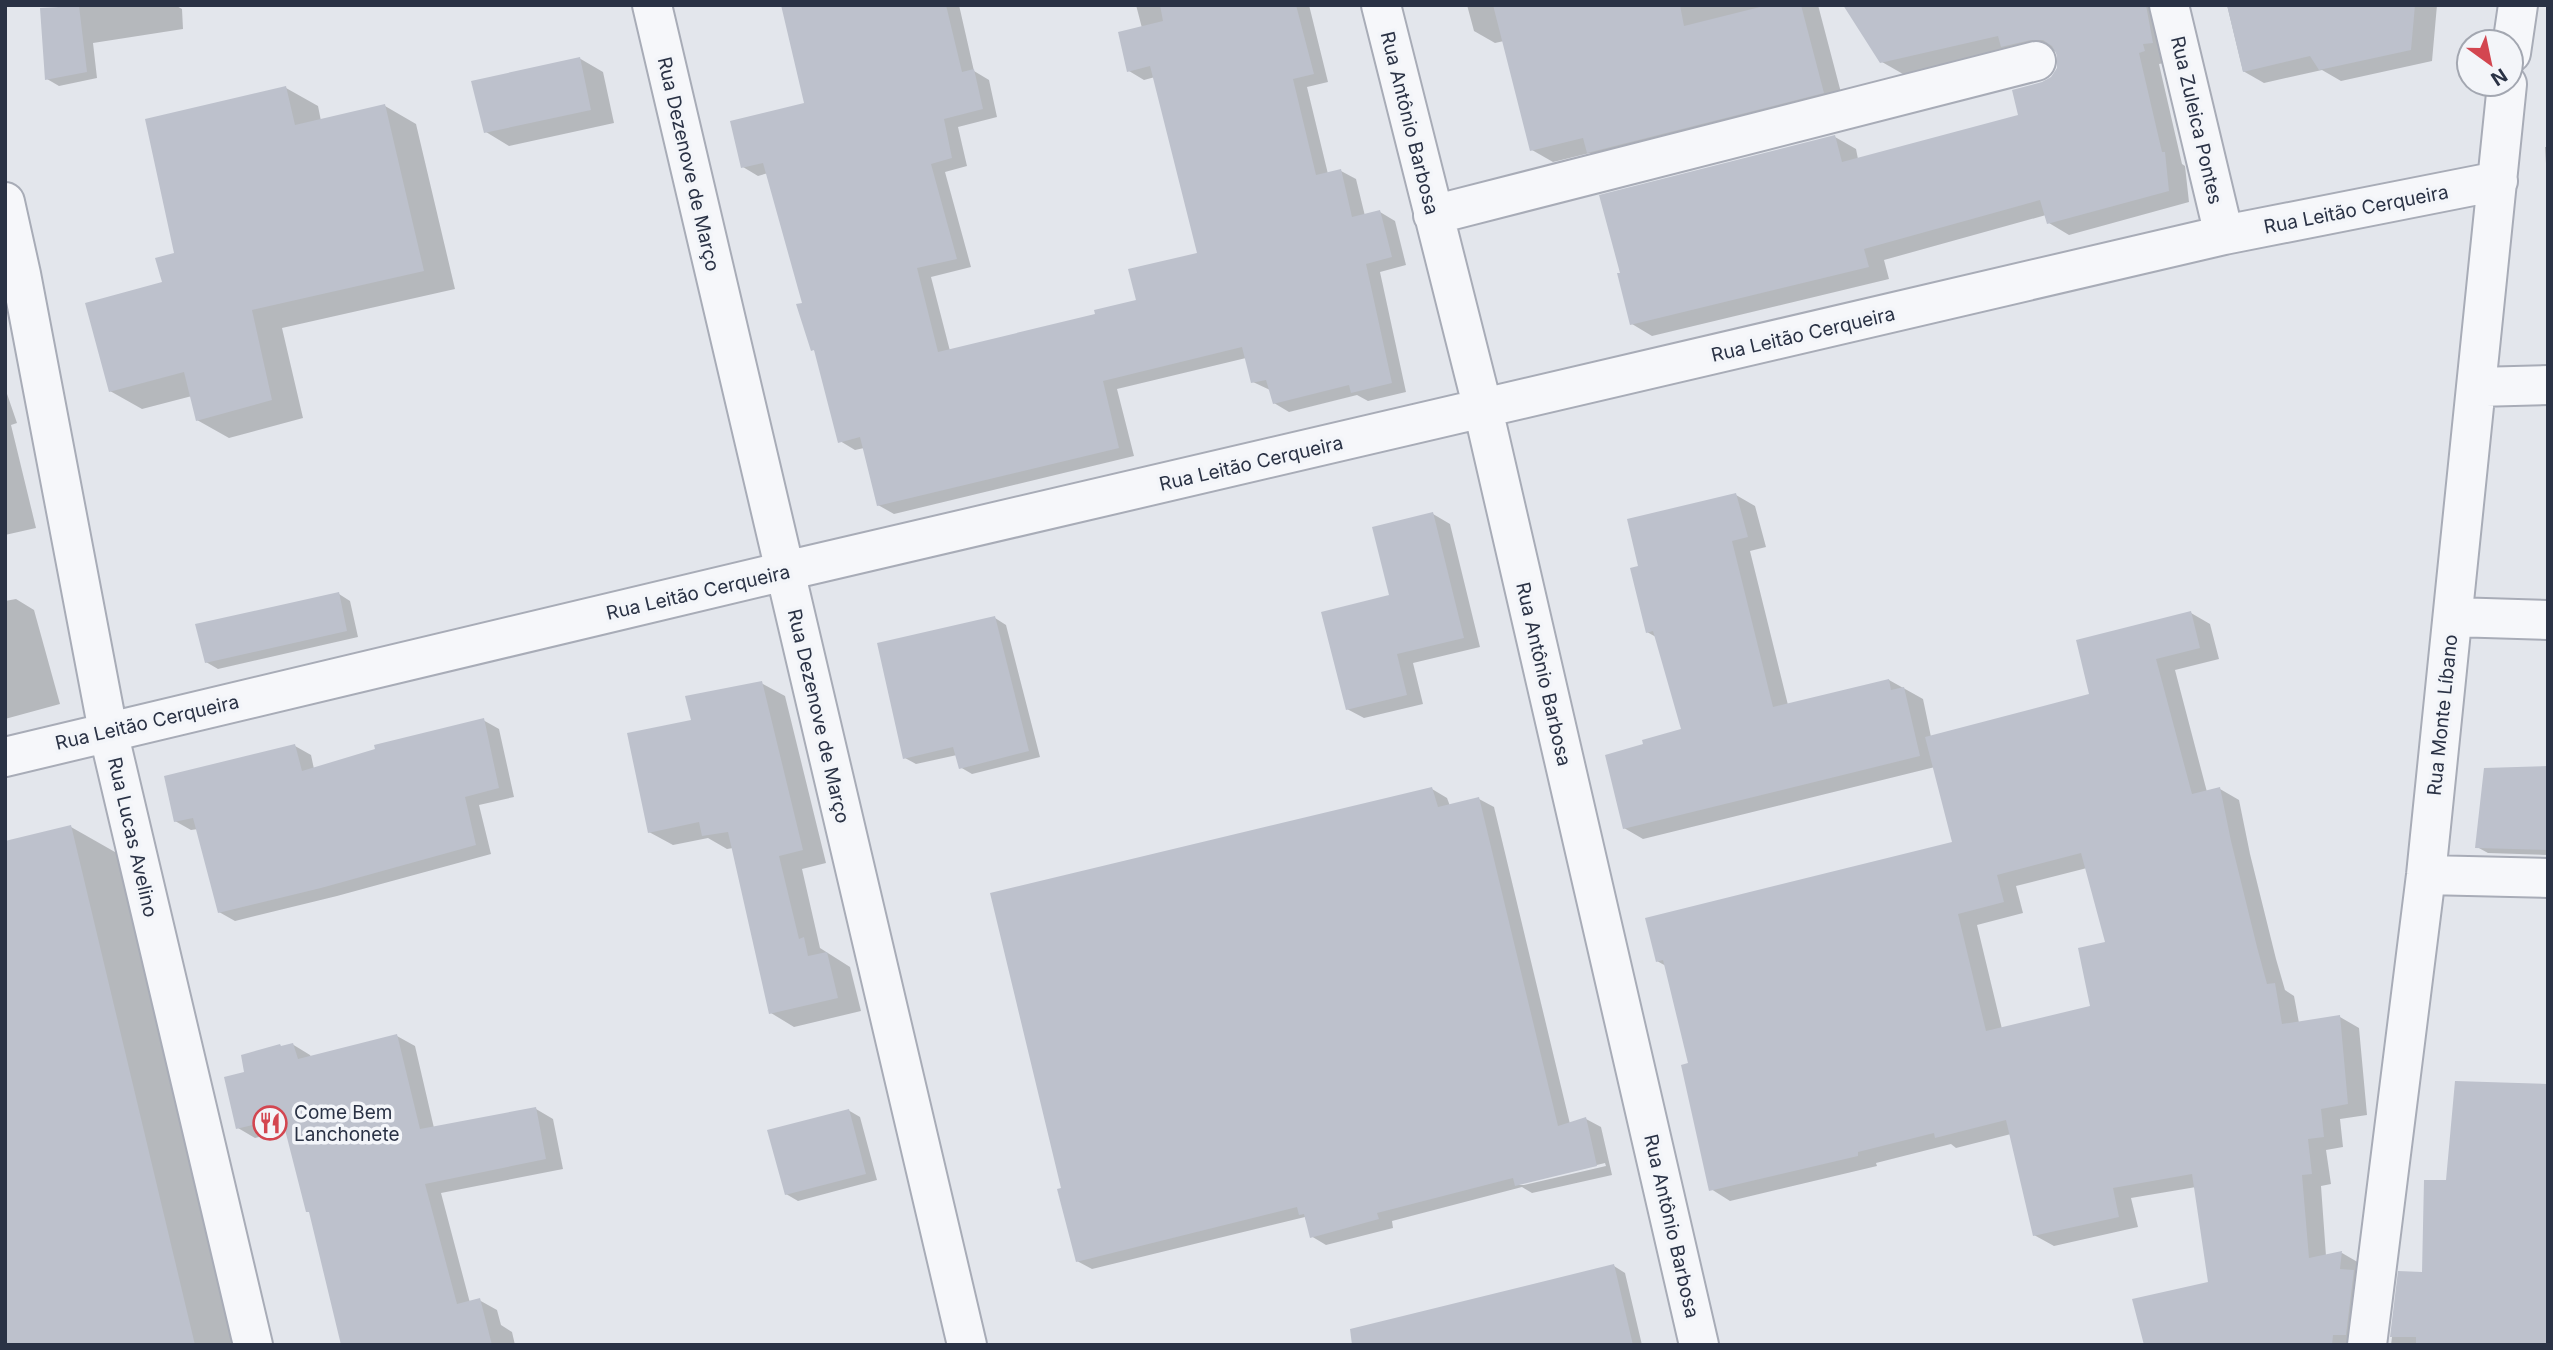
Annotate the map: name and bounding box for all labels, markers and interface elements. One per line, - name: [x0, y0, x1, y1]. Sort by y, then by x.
- north arrow: [2455, 28, 2525, 98]
- street label: Rua Antônio Barbosa: [1376, 29, 1443, 217]
- street label: Rua Zuleica Pontes: [2166, 34, 2227, 206]
- street label: Rua Dezenove de Março: [653, 55, 724, 274]
- text: N: [2487, 63, 2511, 90]
- street label: Rua Leitão Cerqueira: [2262, 180, 2450, 239]
- street label: Rua Leitão Cerqueira: [1709, 302, 1897, 367]
- street label: Rua Leitão Cerqueira: [1157, 431, 1345, 496]
- street label: Rua Leitão Cerqueira: [604, 560, 792, 625]
- street label: Rua Antônio Barbosa: [1511, 580, 1576, 768]
- street label: Rua Dezenove de Março: [783, 607, 854, 826]
- street label: Rua Monte Líbano: [2423, 633, 2462, 797]
- street label: Rua Leitão Cerqueira: [53, 690, 241, 755]
- street label: Rua Lucas Avelino: [103, 755, 162, 919]
- place label: Come Bem Lanchonete: [294, 1101, 400, 1146]
- restaurant icon: Come Bem Lanchonete: [251, 1104, 289, 1142]
- street label: Rua Antônio Barbosa: [1639, 1132, 1704, 1320]

